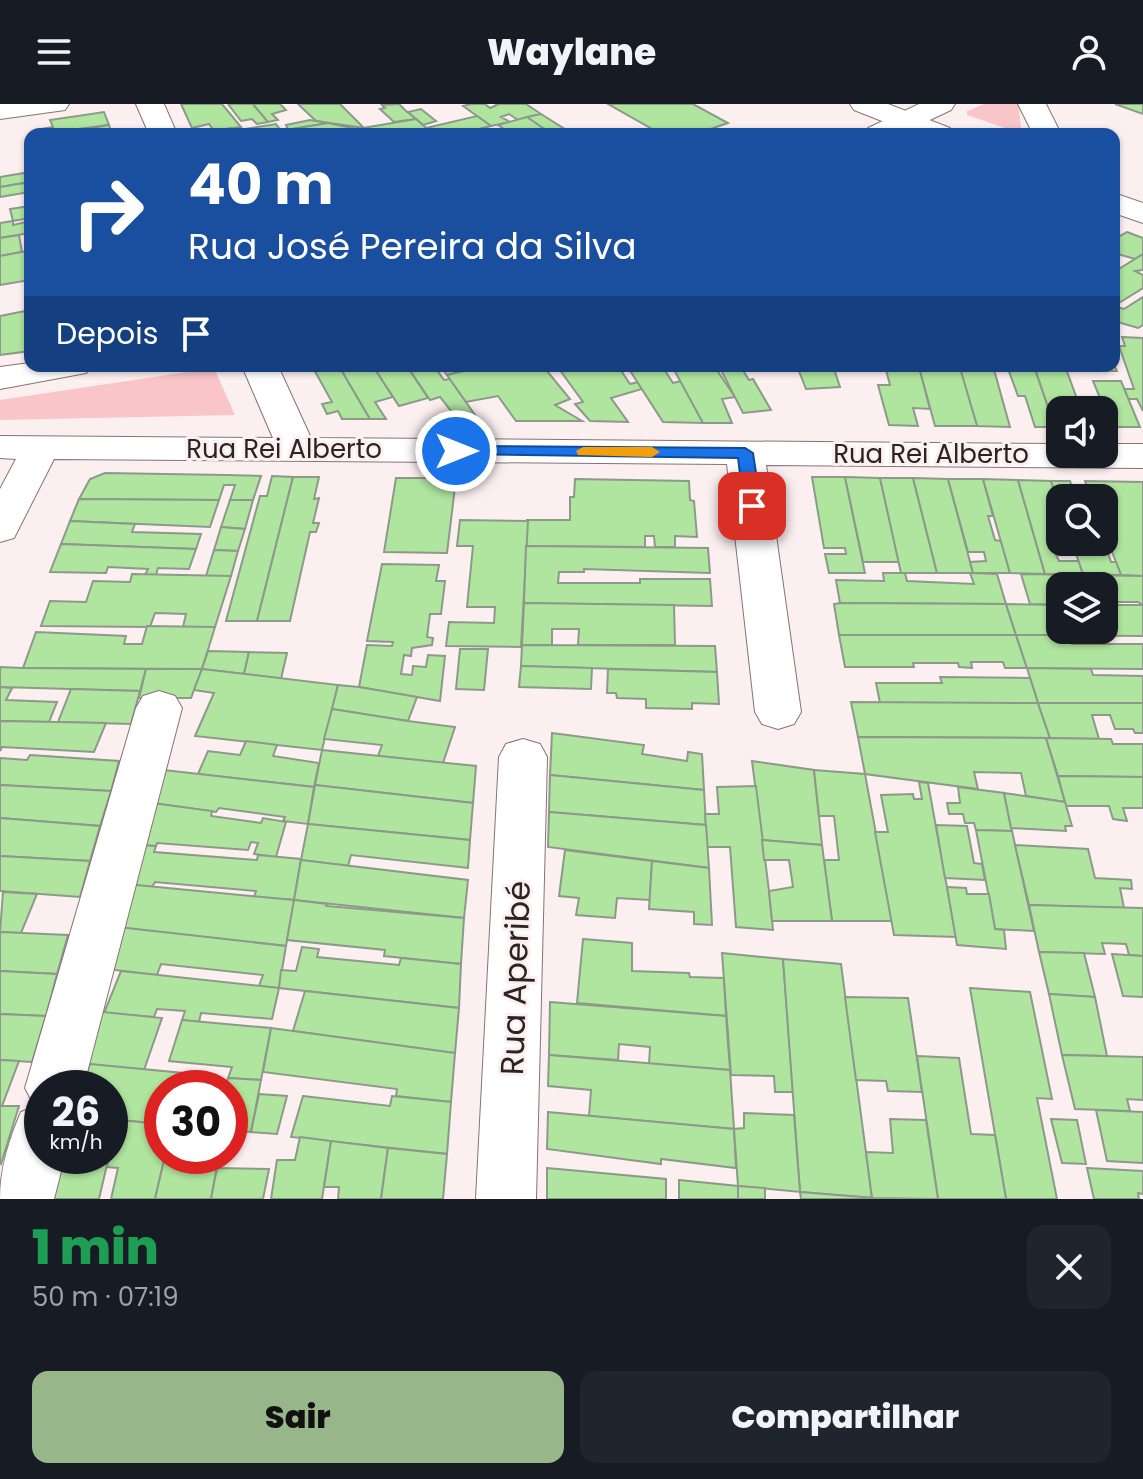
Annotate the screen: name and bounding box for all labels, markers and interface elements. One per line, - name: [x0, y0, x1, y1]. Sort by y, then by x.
- text: Waylane: [487, 27, 656, 78]
- icon: menu: [32, 30, 76, 74]
- icon: person: [1067, 30, 1111, 74]
- text: 40 m: [188, 145, 334, 224]
- icon: right: [56, 160, 160, 264]
- text: Rua José Pereira da Silva: [188, 221, 637, 272]
- text: Depois: [56, 312, 158, 355]
- icon: arrive: [174, 312, 218, 356]
- map controls: [1046, 396, 1118, 644]
- button: sound: [1046, 396, 1118, 468]
- position arrow: [414, 409, 498, 493]
- street label: Rua Rei Alberto: [186, 431, 382, 467]
- street label: Rua Rei Alberto: [833, 436, 1029, 472]
- pin: [718, 472, 786, 540]
- icon: arrive: [730, 484, 774, 528]
- button: search: [1046, 484, 1118, 556]
- button: layers: [1046, 572, 1118, 644]
- street label: Rua Aperibé: [489, 880, 541, 1076]
- speed limit sign: 30: [144, 1070, 248, 1174]
- text: 26: [52, 1084, 100, 1140]
- text: km/h: [49, 1128, 103, 1156]
- text: 1 min: [32, 1214, 159, 1281]
- button: close: [1027, 1225, 1111, 1309]
- text: 50 m · 07:19: [32, 1279, 179, 1315]
- button: Sair: [32, 1371, 564, 1463]
- button: Compartilhar: [580, 1371, 1111, 1463]

